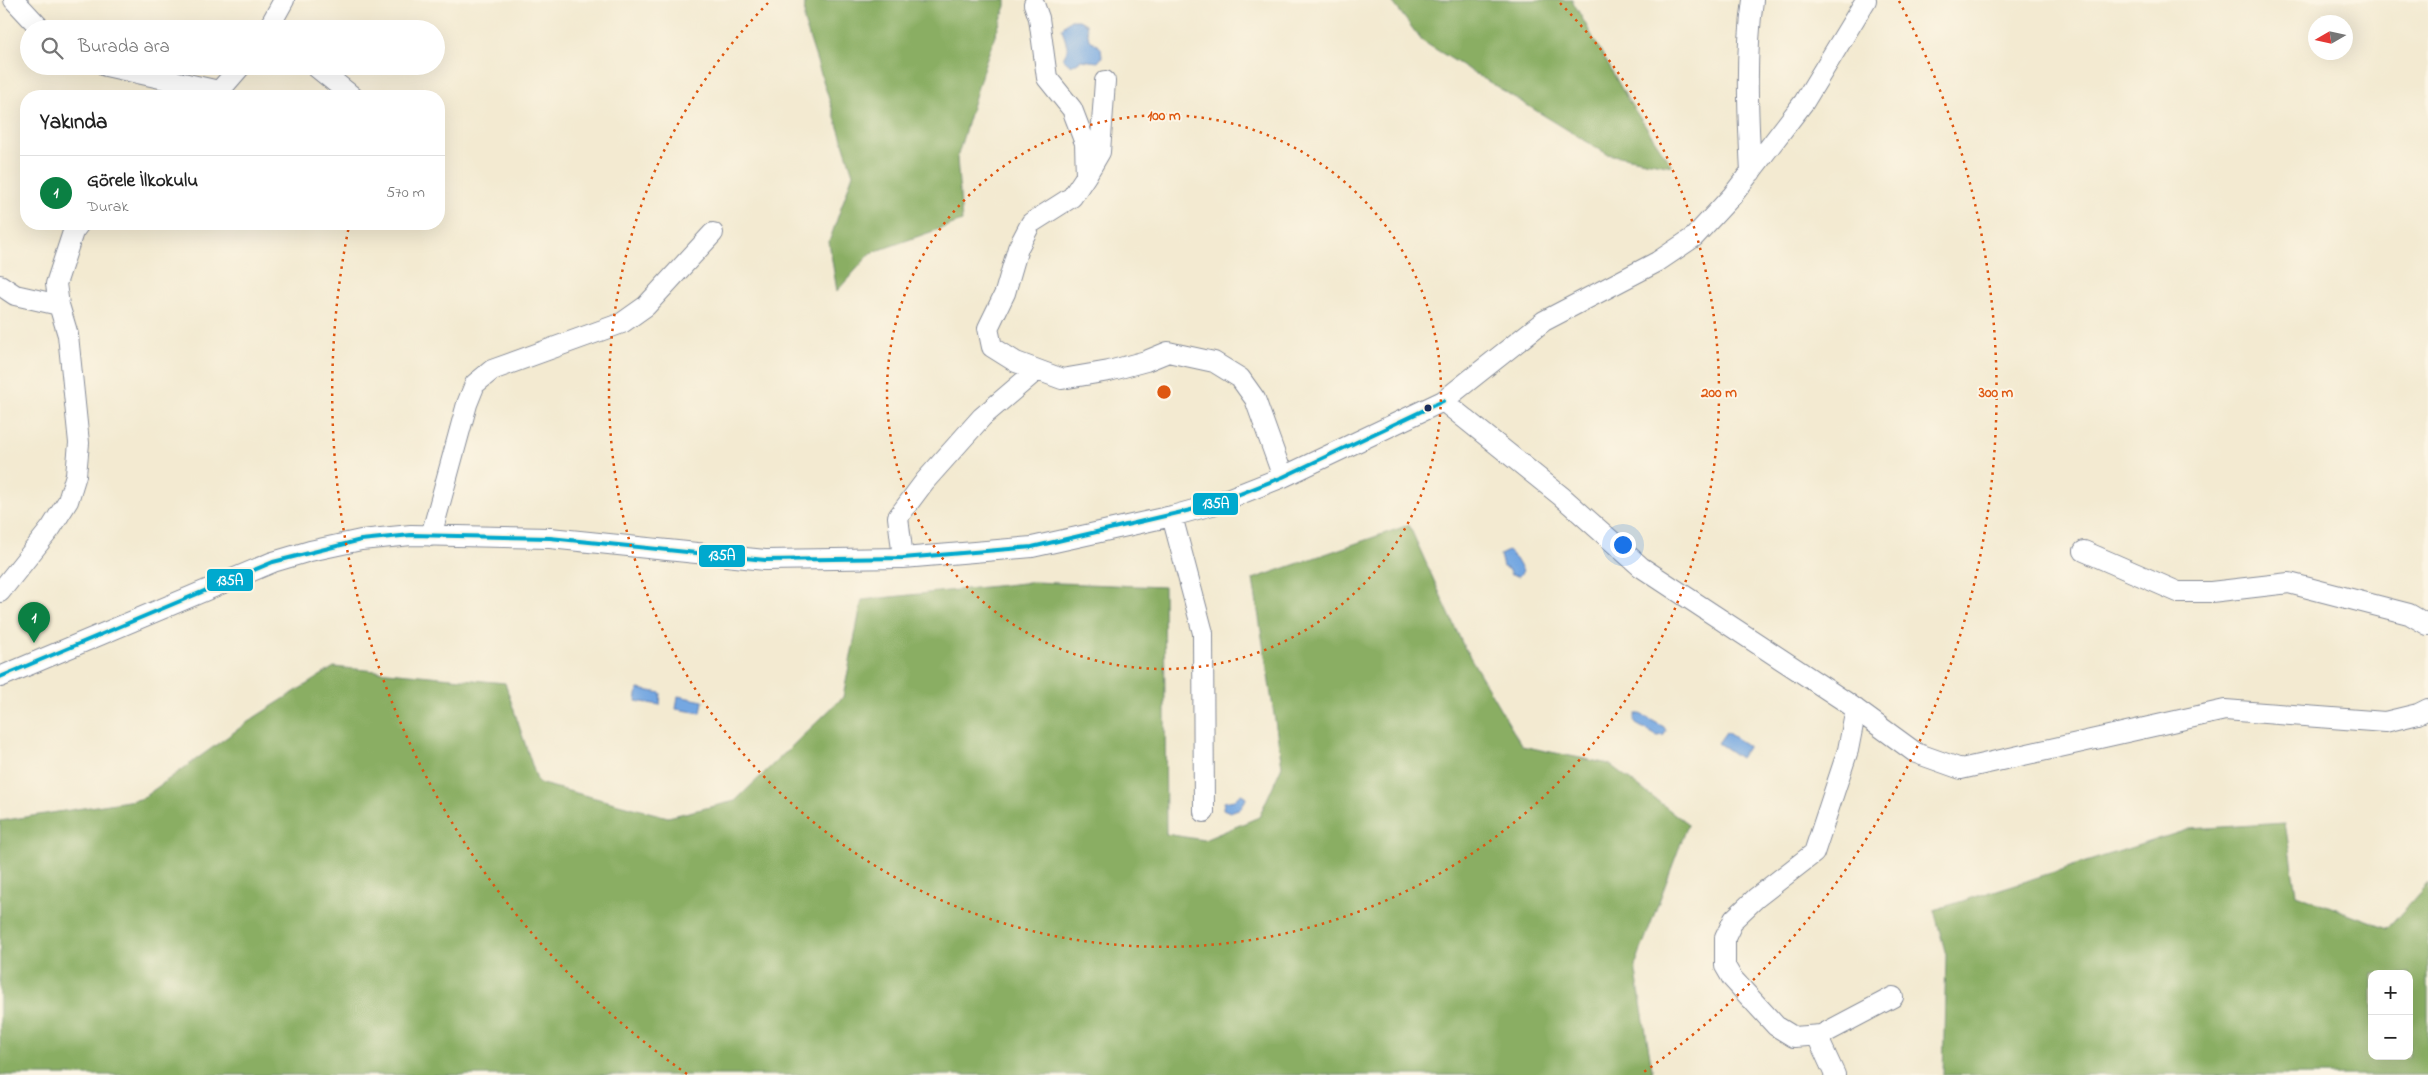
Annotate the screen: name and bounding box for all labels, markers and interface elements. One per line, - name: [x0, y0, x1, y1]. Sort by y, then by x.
- north arrow: [2308, 15, 2353, 60]
- search box: [20, 20, 445, 75]
- icon: search: [38, 34, 66, 62]
- text: Burada ara: [78, 34, 170, 61]
- text: 100 m: [1147, 105, 1181, 127]
- text: Yakında: [40, 108, 107, 138]
- text: Görele İlkokulu: [87, 168, 198, 195]
- text: 1: [53, 181, 59, 205]
- text: 570 m: [386, 181, 425, 205]
- text: Durak: [87, 195, 128, 219]
- text: 200 m: [1700, 382, 1737, 404]
- text: 300 m: [1978, 382, 2014, 404]
- centre of rings: [1155, 383, 1173, 401]
- unlabelled marker: [1423, 403, 1433, 413]
- line badge: 135A: [1192, 492, 1239, 516]
- text: 135A: [1203, 494, 1230, 515]
- your location: [1610, 532, 1636, 558]
- line badge: 135A: [698, 544, 746, 568]
- text: 135A: [709, 546, 736, 567]
- line badge: 135A: [206, 568, 254, 592]
- text: 135A: [217, 571, 244, 592]
- pin: 1: [18, 602, 50, 643]
- map controls: [2368, 970, 2413, 1060]
- button: +: [2368, 970, 2413, 1015]
- button: −: [2368, 1015, 2413, 1060]

